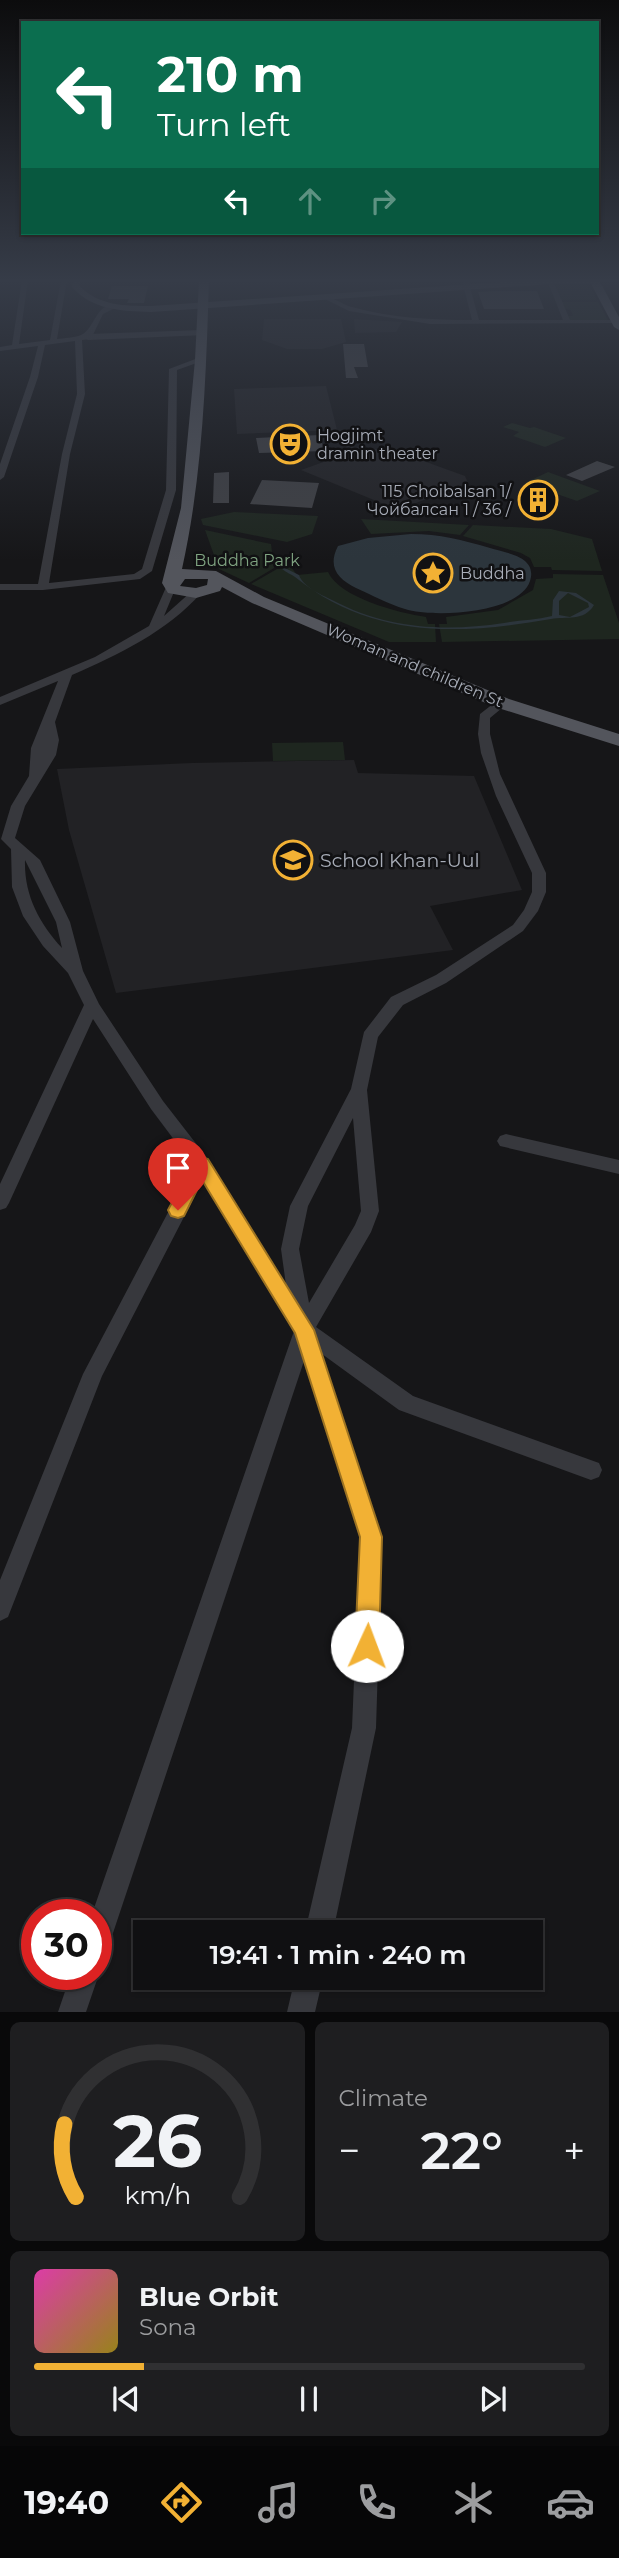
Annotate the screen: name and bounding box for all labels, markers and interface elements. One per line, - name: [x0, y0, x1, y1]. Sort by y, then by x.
- text: 210 m: [157, 45, 304, 104]
- icon: left: [42, 49, 133, 140]
- text: Turn left: [157, 105, 291, 144]
- icon: left: [218, 182, 256, 220]
- icon: ahead: [291, 182, 329, 220]
- icon: right: [364, 182, 402, 220]
- theatre icon: Hogjimt dramin theater: [269, 423, 311, 465]
- place label: Hogjimt dramin theater: [317, 426, 438, 463]
- building icon: 115 Choibalsan 1/ Чойбалсан 1 / 36 /: [517, 479, 559, 521]
- place label: 115 Choibalsan 1/ Чойбалсан 1 / 36 /: [367, 482, 512, 519]
- park label: Buddha Park: [194, 551, 300, 570]
- place icon: Buddha: [412, 552, 454, 594]
- place label: Buddha: [460, 564, 525, 583]
- street label: Woman and children St: [324, 620, 506, 712]
- school or university icon: School Khan-Uul: [272, 839, 314, 881]
- place label: School Khan-Uul: [320, 849, 480, 872]
- pin: [148, 1138, 208, 1210]
- icon: arrive: [159, 1149, 197, 1187]
- position arrow: [330, 1609, 404, 1683]
- speed limit sign: 30: [21, 1899, 112, 1990]
- text: 19:41 · 1 min · 240 m: [209, 1939, 467, 1971]
- text: Climate: [339, 2084, 428, 2112]
- text: 26: [113, 2098, 202, 2186]
- text: 22°: [421, 2119, 503, 2182]
- text: −: [339, 2127, 360, 2174]
- text: +: [563, 2127, 585, 2174]
- text: km/h: [124, 2180, 191, 2210]
- text: Blue Orbit: [139, 2281, 278, 2313]
- text: Sona: [139, 2313, 197, 2341]
- icon: previous: [107, 2380, 145, 2418]
- icon: pause: [290, 2380, 328, 2418]
- icon: next: [474, 2380, 512, 2418]
- icon: directions: [157, 2478, 206, 2527]
- icon: music: [254, 2478, 303, 2527]
- icon: phone: [352, 2478, 401, 2527]
- icon: climate: [449, 2478, 498, 2527]
- icon: car: [546, 2478, 595, 2527]
- text: 19:40: [24, 2483, 109, 2522]

